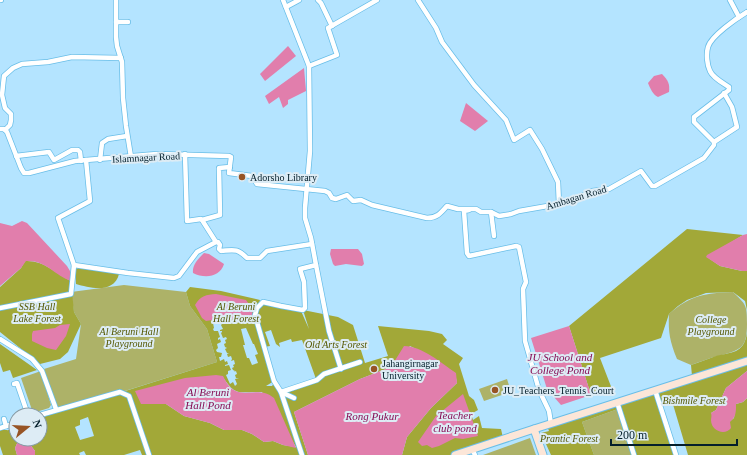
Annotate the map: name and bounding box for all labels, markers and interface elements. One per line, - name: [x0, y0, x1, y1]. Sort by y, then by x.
- street label: Islamnagar Road: [112, 150, 180, 165]
- marker: Adorsho Library: [237, 172, 247, 182]
- place label: Adorsho Library: [250, 172, 317, 183]
- street label: Ambagan Road: [545, 183, 608, 212]
- park label: SSB Hall Lake Forest: [12, 301, 61, 324]
- park label: Al Beruni Hall Forest: [212, 301, 259, 324]
- park label: College Playground: [687, 314, 735, 337]
- park label: Al Beruni Hall Playground: [99, 326, 159, 349]
- park label: Old Arts Forest: [305, 339, 367, 350]
- water label: JU School and College Pond: [528, 351, 593, 376]
- place label: Jahangirnagar University: [382, 358, 439, 381]
- marker: Jahangirnagar University: [369, 364, 379, 374]
- marker: JU_Teachers_Tennis_Court: [490, 385, 500, 395]
- place label: JU_Teachers_Tennis_Court: [503, 385, 614, 396]
- water label: Al Beruni Hall Pond: [184, 386, 231, 411]
- park label: Bishmile Forest: [662, 395, 726, 406]
- north arrow: [8, 407, 48, 447]
- water label: Teacher club pond: [433, 409, 477, 434]
- water label: Rong Pukur: [345, 410, 399, 422]
- text: N: [31, 418, 44, 430]
- scale bar: [611, 421, 737, 447]
- text: 200 m: [617, 428, 648, 442]
- park label: Prantic Forest: [539, 433, 598, 444]

